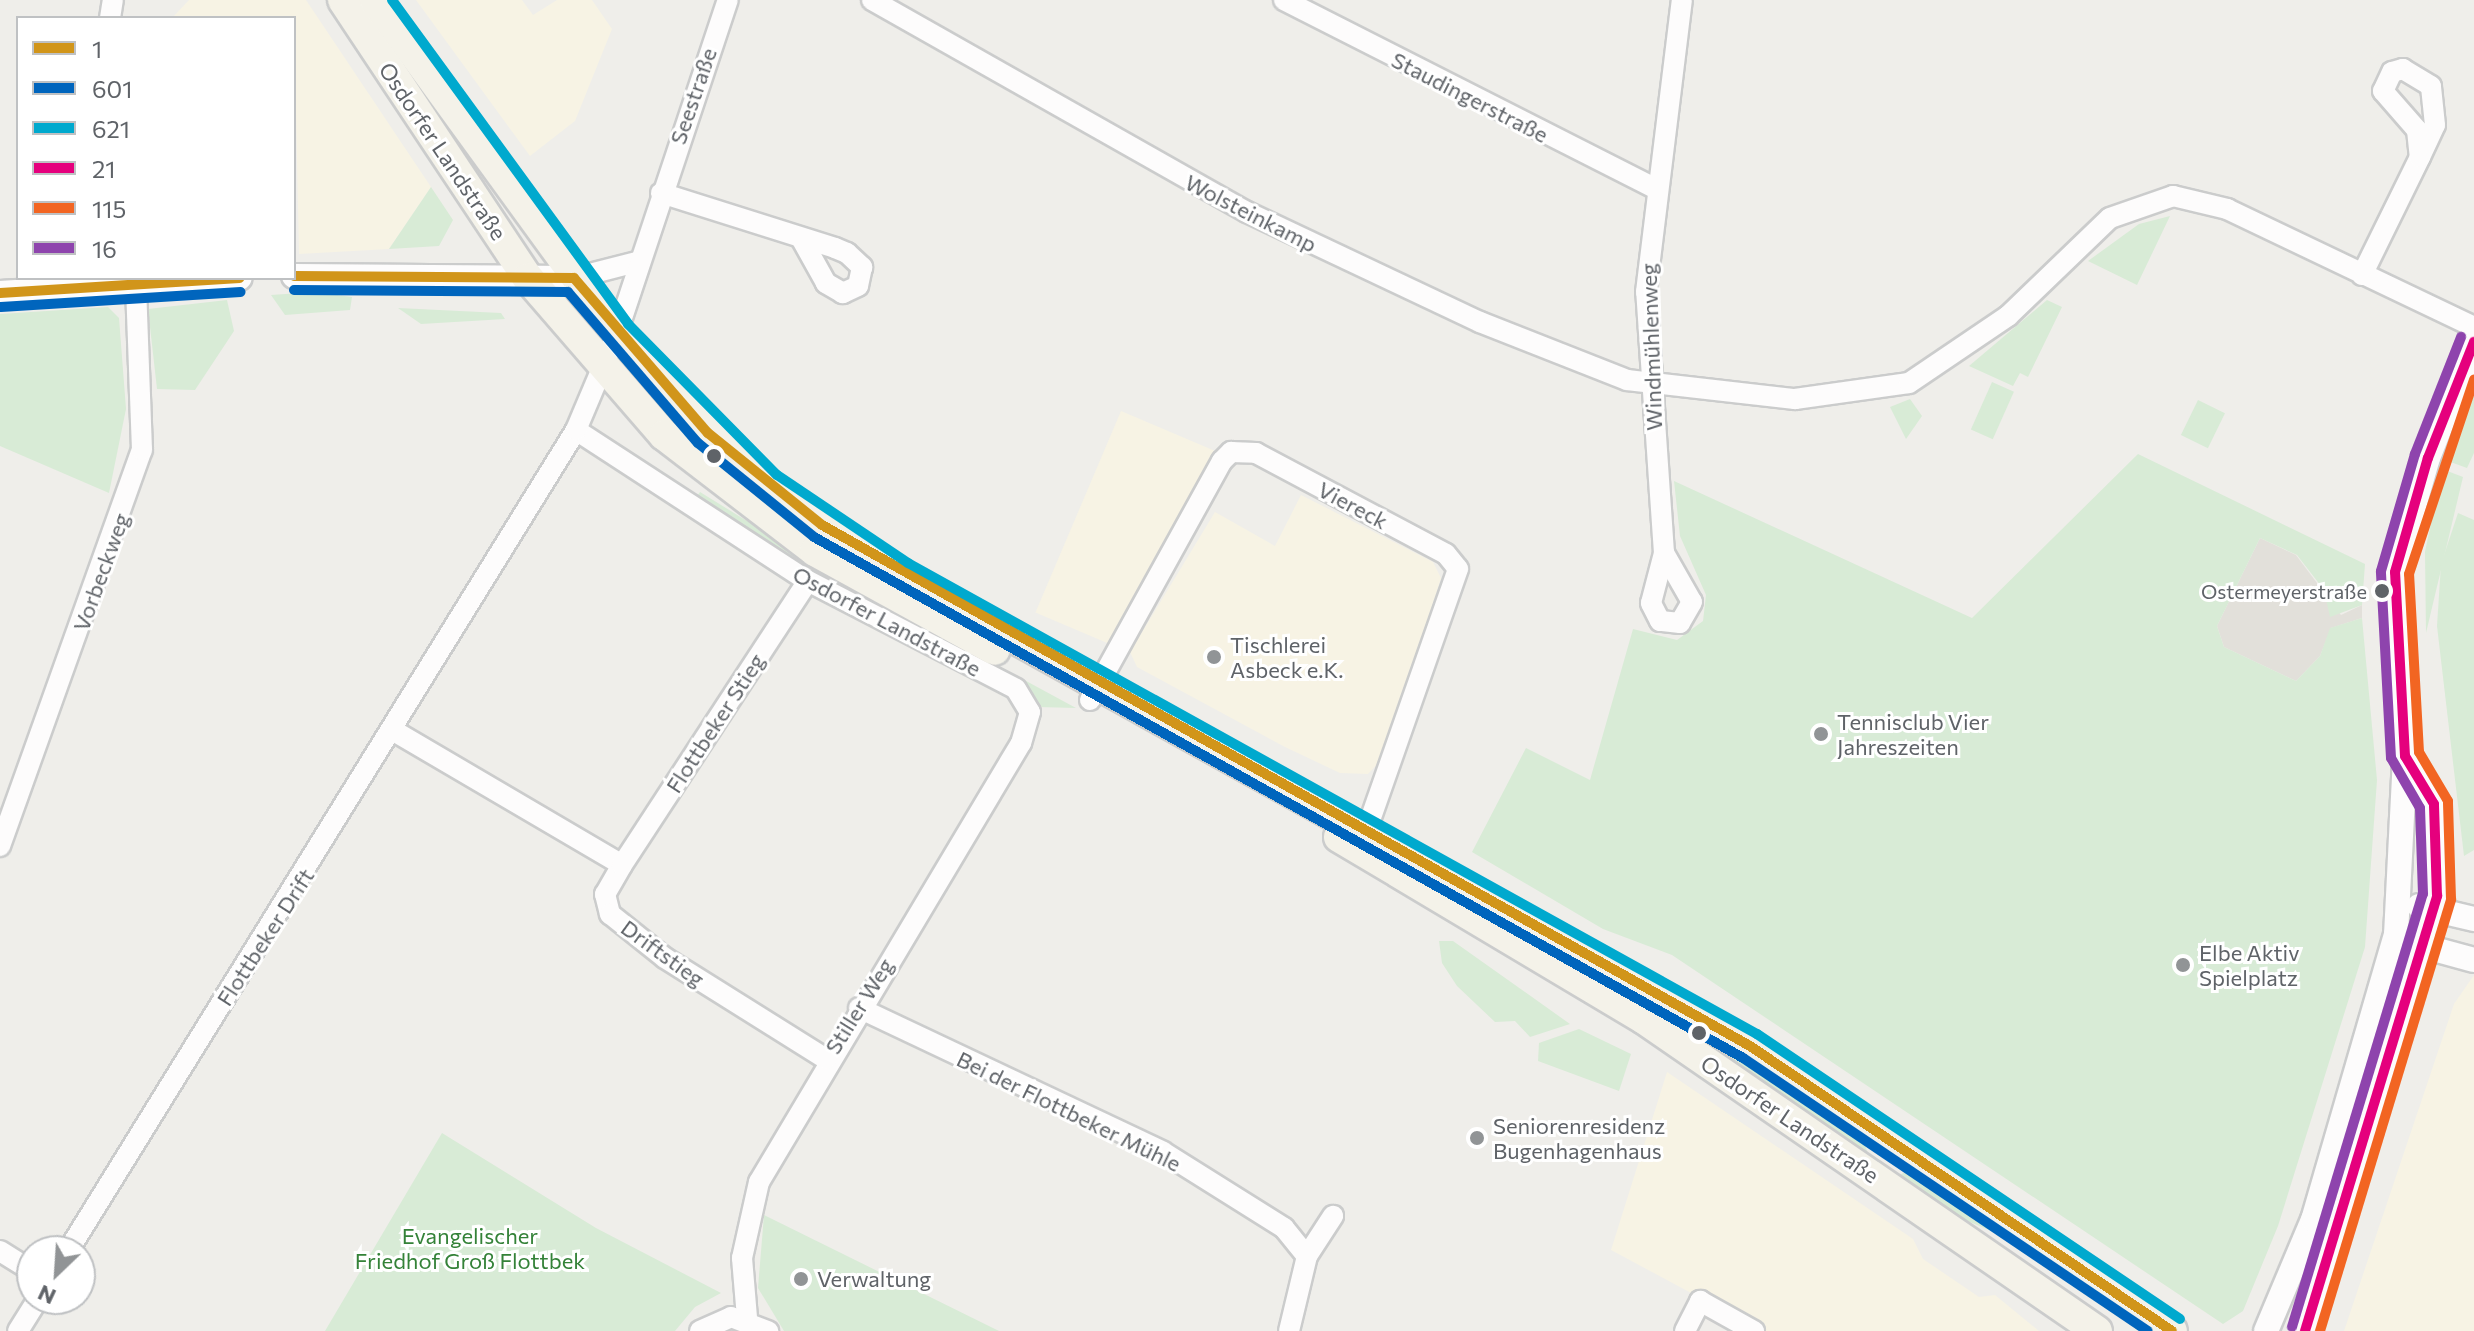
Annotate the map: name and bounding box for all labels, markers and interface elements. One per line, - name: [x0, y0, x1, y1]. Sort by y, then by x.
- legend: [16, 16, 296, 280]
- text: 1: [92, 34, 102, 63]
- street label: Seestraße: [664, 44, 722, 148]
- street label: Staudingerstraße: [1387, 46, 1553, 148]
- street label: Osdorfer Landstraße: [374, 57, 512, 245]
- text: 601: [92, 74, 133, 103]
- text: 621: [92, 114, 130, 143]
- text: 21: [92, 154, 116, 183]
- street label: Wolsteinkamp: [1181, 169, 1321, 257]
- text: 115: [92, 194, 126, 223]
- text: 16: [92, 234, 117, 263]
- street label: Windmühlenweg: [1635, 263, 1667, 431]
- unlabelled marker: [706, 448, 722, 464]
- street label: Viereck: [1314, 476, 1392, 534]
- street label: Vorbeckweg: [67, 509, 135, 635]
- street label: Osdorfer Landstraße: [789, 560, 985, 682]
- place label: Ostermeyerstraße: [2201, 579, 2367, 603]
- marker: Ostermeyerstraße: [2374, 583, 2390, 599]
- place label: Tischlerei Asbeck e.K.: [1230, 631, 1343, 682]
- street label: Flottbeker Stieg: [660, 648, 770, 798]
- marker: Tischlerei Asbeck e.K.: [1205, 648, 1223, 666]
- place label: Tennisclub Vier Jahreszeiten: [1837, 708, 1989, 760]
- marker: Tennisclub Vier Jahreszeiten: [1812, 725, 1830, 743]
- street label: Flottbeker Drift: [211, 863, 319, 1011]
- street label: Driftstieg: [616, 914, 710, 992]
- place label: Elbe Aktiv Spielplatz: [2199, 939, 2300, 990]
- street label: Stiller Weg: [819, 953, 899, 1059]
- marker: Elbe Aktiv Spielplatz: [2174, 956, 2192, 974]
- unlabelled marker: [1691, 1025, 1707, 1041]
- street label: Bei der Flottbeker Mühle: [953, 1045, 1185, 1177]
- street label: Osdorfer Landstraße: [1696, 1050, 1884, 1188]
- place label: Seniorenresidenz Bugenhagenhaus: [1493, 1112, 1665, 1164]
- marker: Seniorenresidenz Bugenhagenhaus: [1468, 1129, 1486, 1147]
- park label: Evangelischer Friedhof Groß Flottbek: [355, 1222, 585, 1274]
- north arrow: [16, 1235, 96, 1315]
- place label: Verwaltung: [817, 1266, 931, 1292]
- marker: Verwaltung: [792, 1270, 810, 1288]
- text: N: [33, 1280, 60, 1311]

